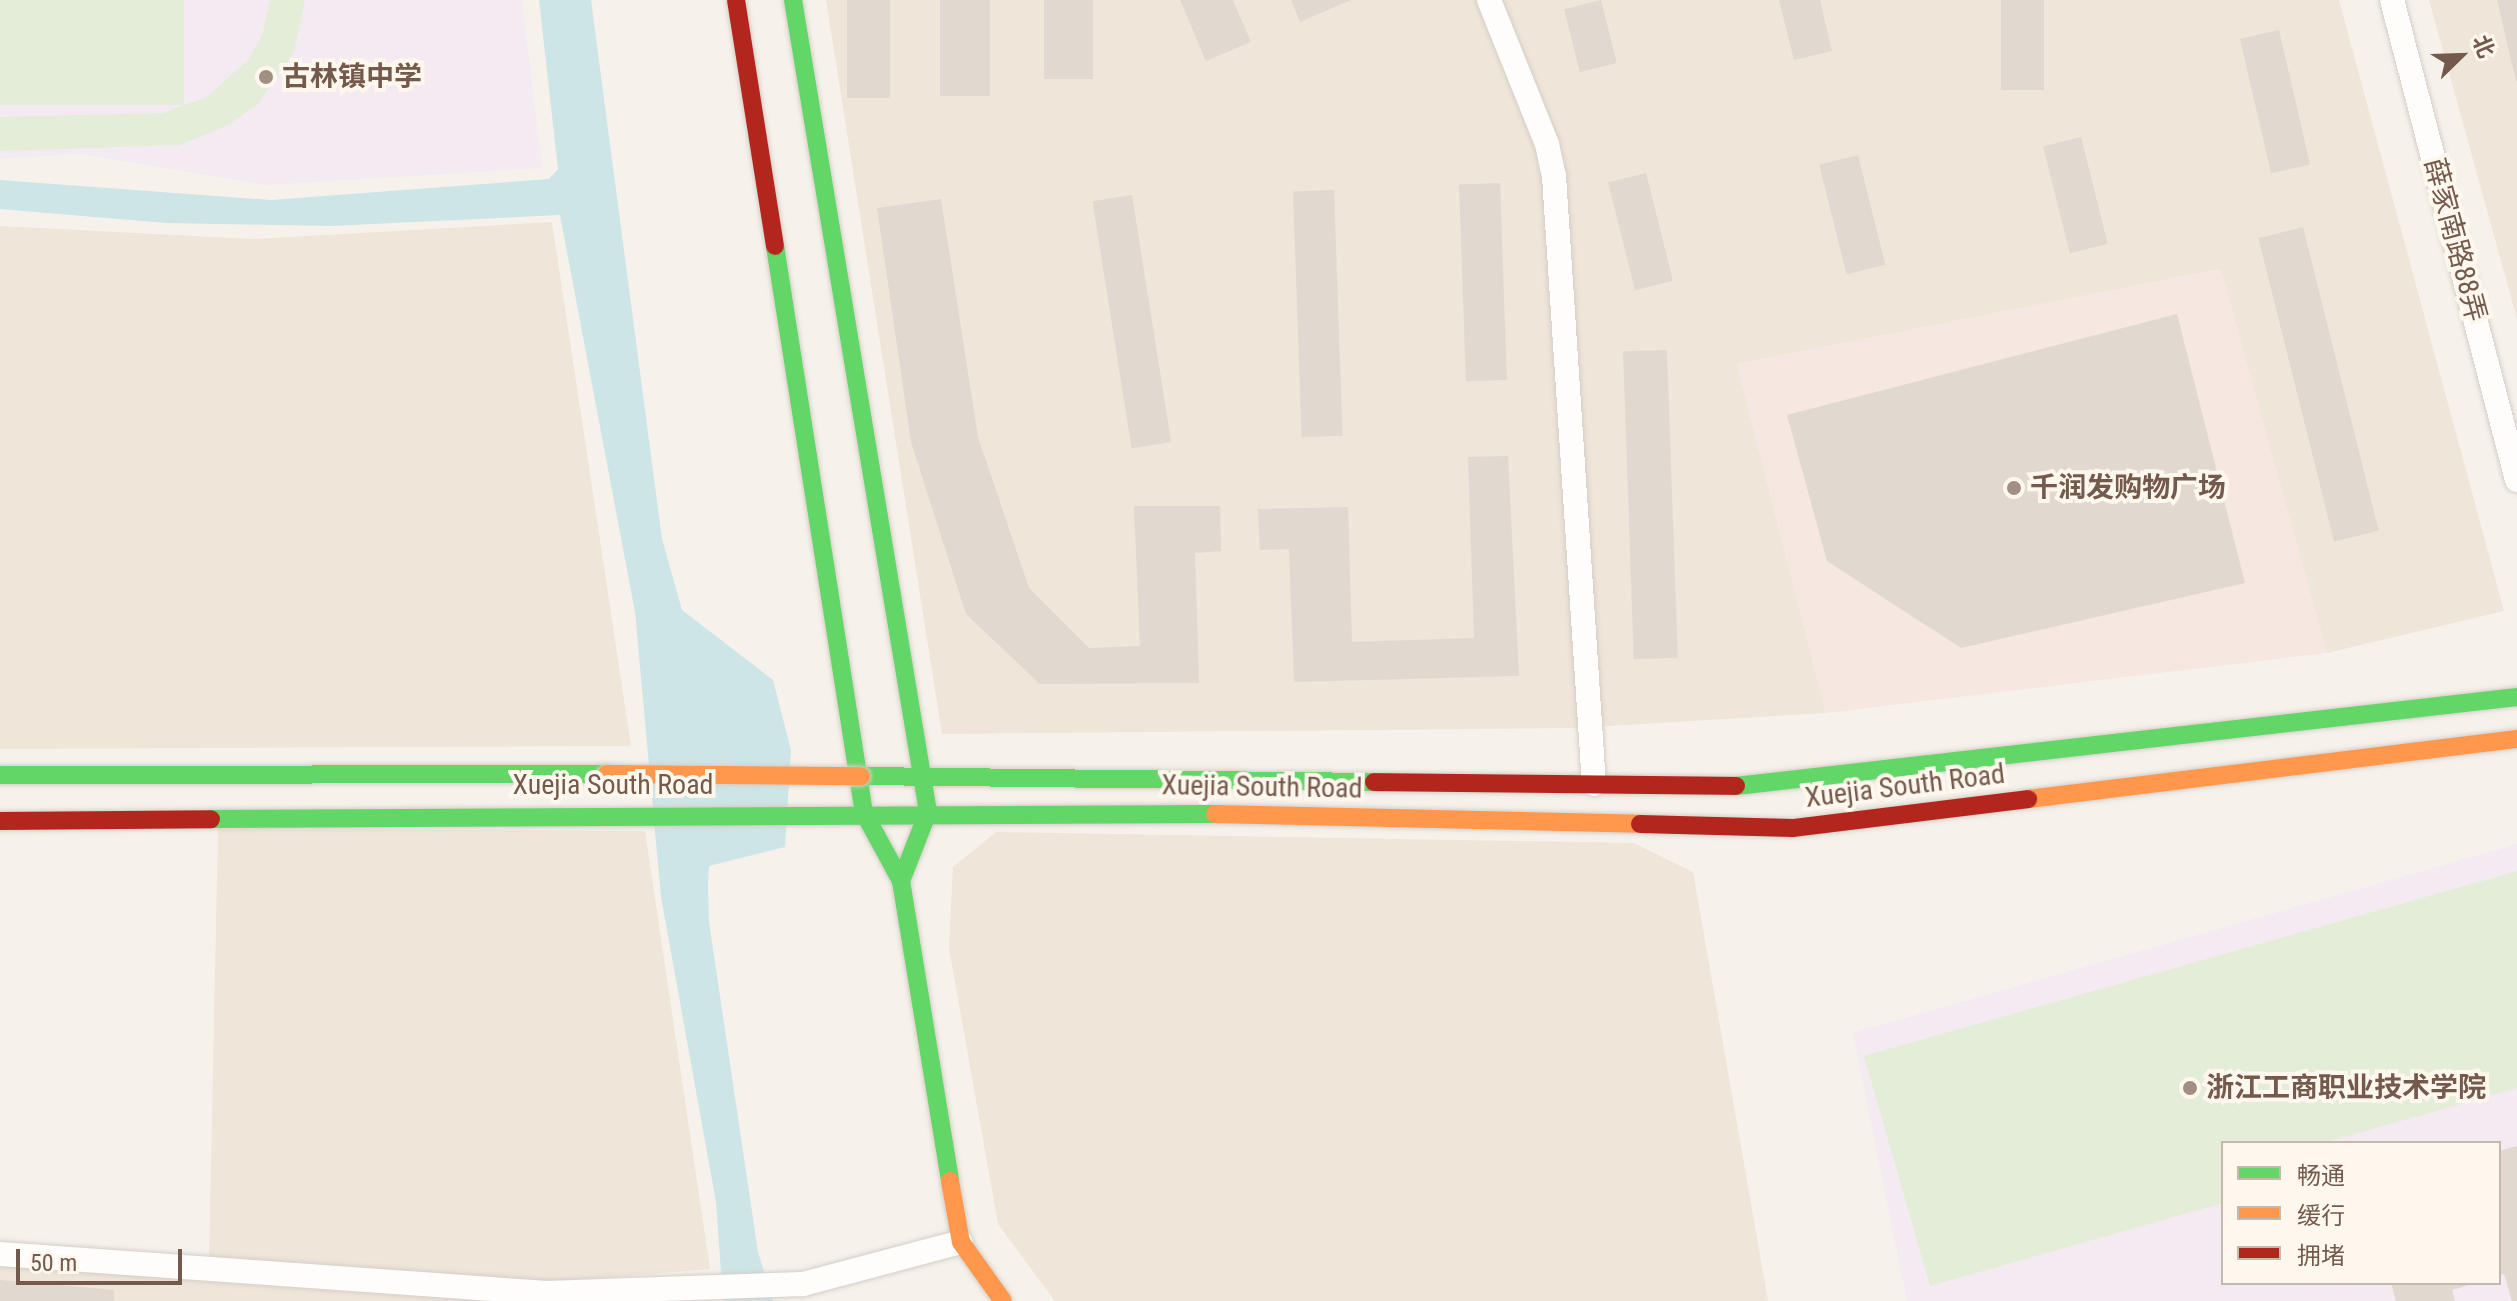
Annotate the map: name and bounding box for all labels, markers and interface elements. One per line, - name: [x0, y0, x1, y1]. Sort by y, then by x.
- north arrow: [2421, 16, 2501, 96]
- text: 北: [2468, 31, 2499, 61]
- place label: 古林镇中学: [282, 60, 422, 94]
- marker: 古林镇中学: [257, 68, 275, 86]
- street label: 薛家南路88弄: [2417, 155, 2493, 325]
- place label: 千润发购物广场: [2030, 471, 2226, 505]
- marker: 千润发购物广场: [2005, 479, 2023, 497]
- street label: Xuejia South Road: [1803, 757, 2007, 815]
- street label: Xuejia South Road: [513, 768, 713, 802]
- street label: Xuejia South Road: [1161, 768, 1363, 806]
- place label: 浙江工商职业技术学院: [2206, 1071, 2486, 1105]
- marker: 浙江工商职业技术学院: [2181, 1079, 2199, 1097]
- legend: [2221, 1141, 2501, 1285]
- text: 畅通: [2297, 1162, 2345, 1190]
- text: 缓行: [2297, 1202, 2345, 1230]
- scale bar: [20, 1233, 186, 1283]
- text: 拥堵: [2297, 1242, 2345, 1270]
- text: 50 m: [30, 1249, 77, 1277]

